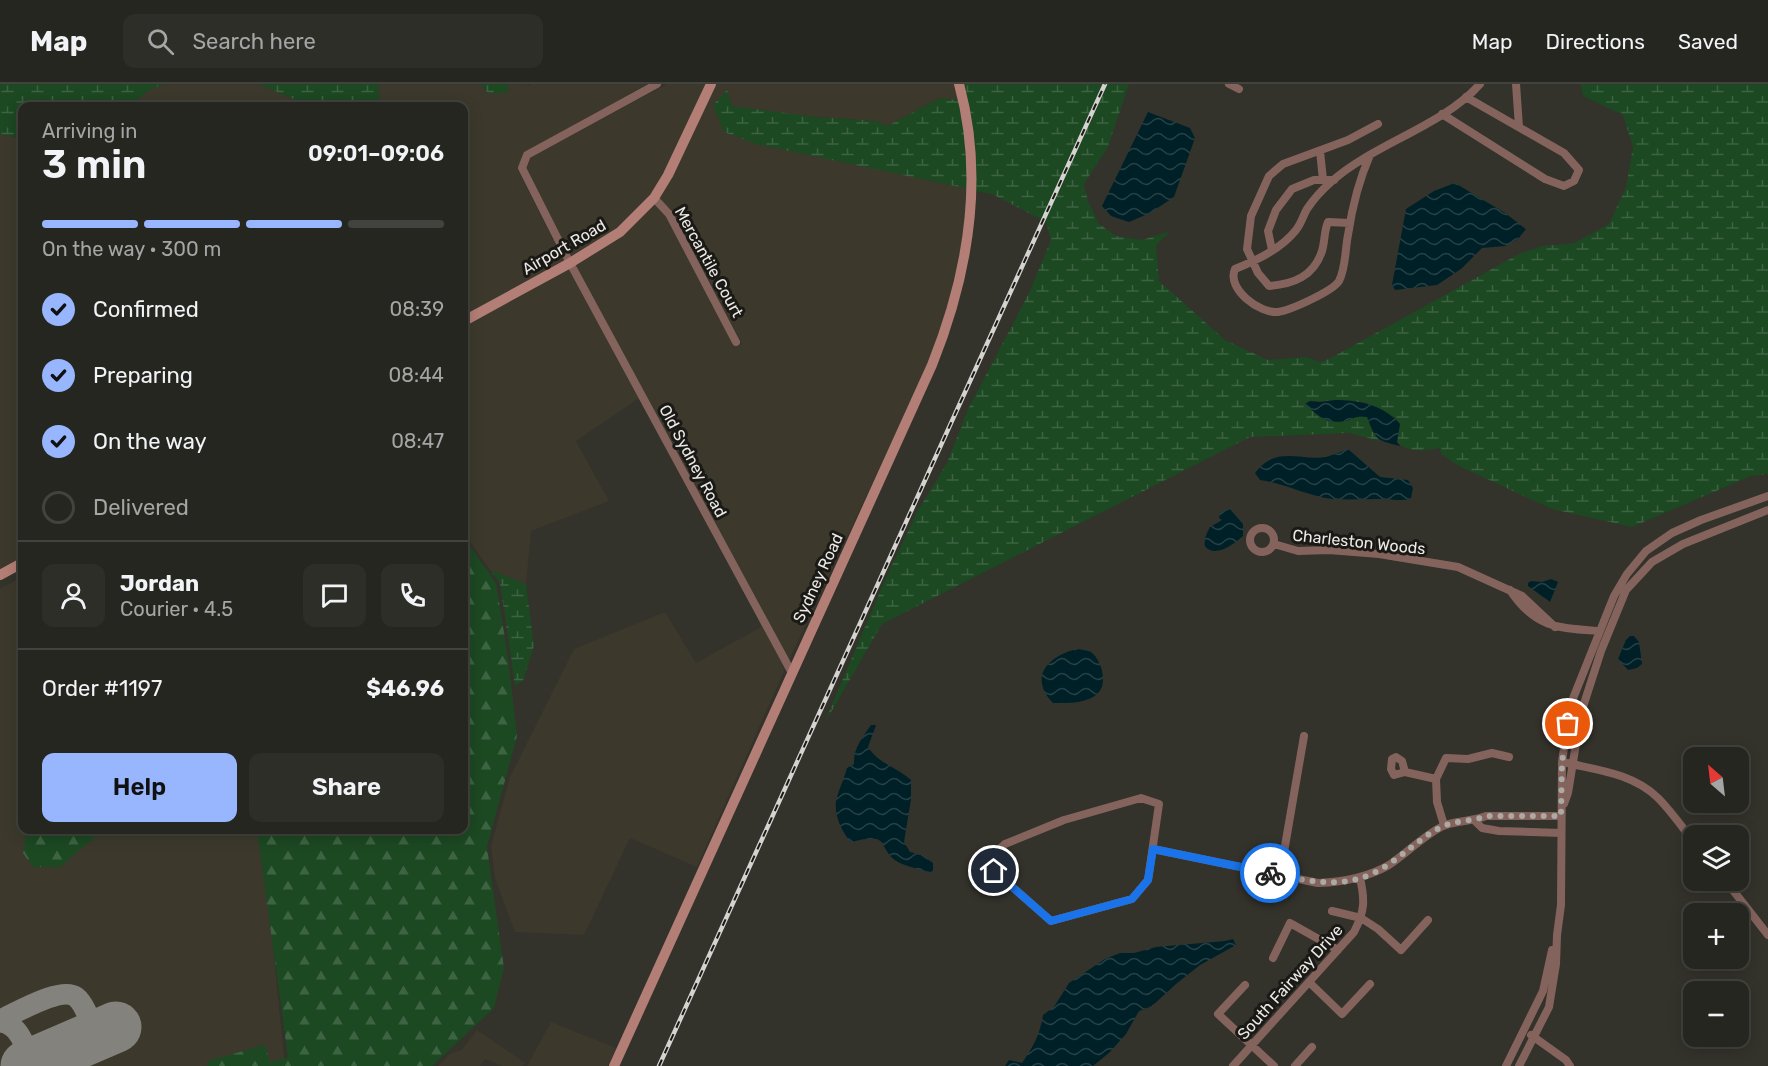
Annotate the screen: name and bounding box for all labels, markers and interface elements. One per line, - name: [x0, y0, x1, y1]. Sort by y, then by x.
- search box: [123, 14, 543, 68]
- text: Map: [30, 25, 87, 58]
- icon: search: [144, 25, 177, 58]
- text: Search here: [192, 28, 316, 55]
- text: Map: [1472, 29, 1513, 54]
- text: Directions: [1546, 29, 1645, 54]
- text: Saved: [1678, 29, 1738, 54]
- text: Arriving in: [42, 119, 137, 143]
- text: 09:01–09:06: [308, 140, 444, 167]
- text: 3 min: [42, 142, 147, 188]
- street label: Mercantile Court: [671, 203, 747, 321]
- street label: Airport Road: [519, 215, 609, 279]
- text: On the way · 300 m: [42, 237, 221, 261]
- icon: check: [42, 293, 75, 326]
- text: Confirmed: [93, 296, 199, 323]
- text: 08:39: [390, 297, 444, 321]
- icon: check: [42, 359, 75, 392]
- text: Preparing: [93, 362, 193, 389]
- text: 08:44: [389, 363, 444, 387]
- street label: Old Sydney Road: [655, 401, 731, 521]
- icon: check: [42, 425, 75, 458]
- text: On the way: [93, 428, 207, 455]
- text: 08:47: [391, 429, 444, 453]
- text: Delivered: [93, 494, 189, 521]
- street label: Charleston Woods: [1292, 526, 1426, 558]
- street label: Sydney Road: [789, 530, 847, 626]
- button: person: [42, 564, 105, 627]
- button: chat: [303, 564, 366, 627]
- button: phone: [381, 564, 444, 627]
- text: Jordan: [120, 570, 199, 597]
- text: Courier · 4.5: [120, 597, 233, 621]
- text: Order #1197: [42, 675, 162, 702]
- text: $46.96: [366, 675, 444, 702]
- pin: [1542, 698, 1593, 749]
- icon: bag: [1551, 707, 1584, 740]
- north arrow: [1683, 747, 1749, 813]
- map controls: [1683, 747, 1749, 1047]
- button: Help: [42, 753, 237, 822]
- button: Share: [249, 753, 444, 822]
- button: layers: [1683, 825, 1749, 891]
- courier: [1240, 843, 1300, 903]
- pin: [968, 845, 1019, 896]
- icon: home: [977, 854, 1010, 887]
- icon: bike: [1254, 857, 1287, 890]
- button: +: [1683, 903, 1749, 969]
- street label: South Fairway Drive: [1233, 920, 1347, 1044]
- button: −: [1683, 981, 1749, 1047]

